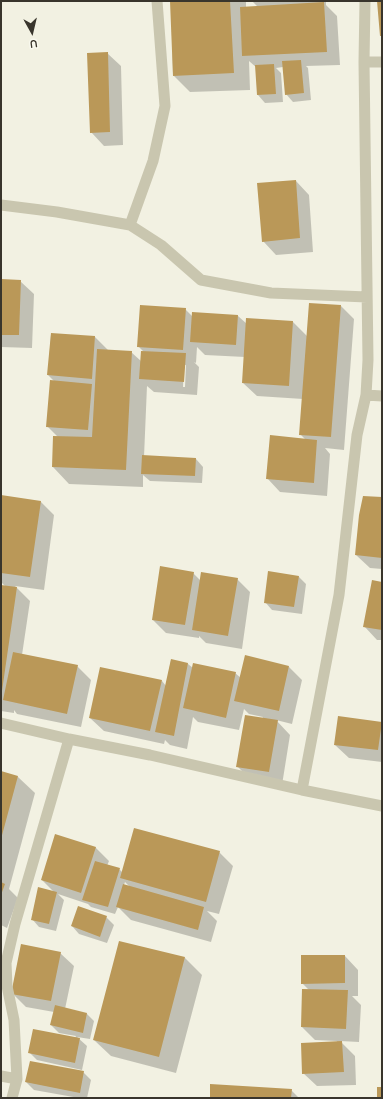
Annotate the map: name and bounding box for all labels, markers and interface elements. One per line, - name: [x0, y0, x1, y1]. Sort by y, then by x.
- north arrow: [12, 12, 52, 52]
- text: U: [29, 36, 38, 51]

